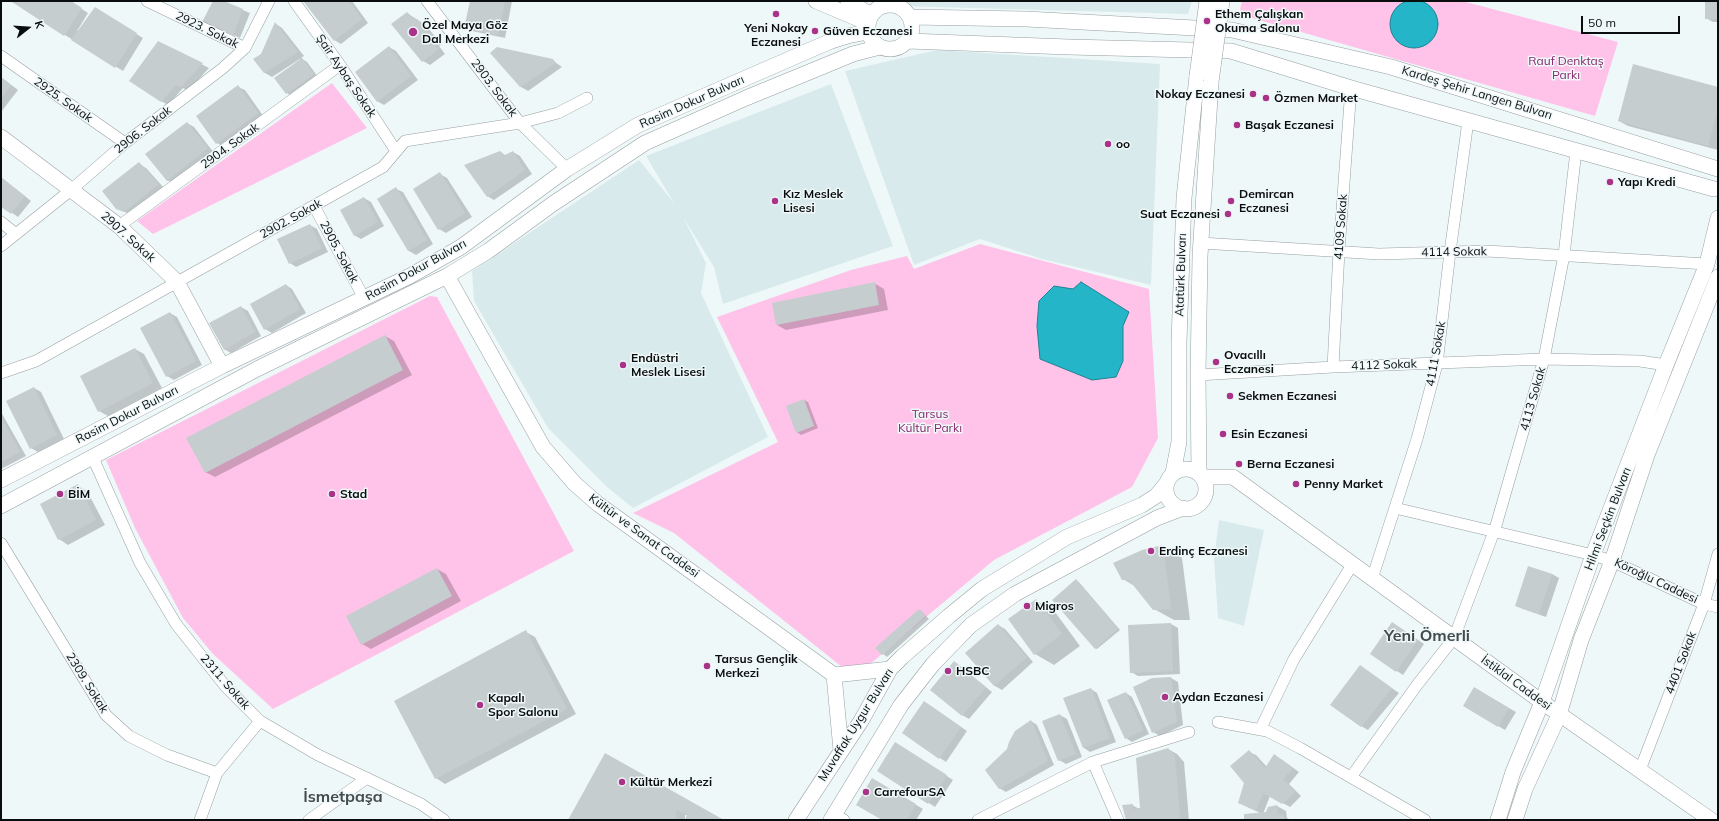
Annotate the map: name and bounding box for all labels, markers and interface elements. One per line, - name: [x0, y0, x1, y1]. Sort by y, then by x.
- place label: Ethem Çalışkan Okuma Salonu: [1215, 7, 1303, 35]
- north arrow: [8, 8, 48, 48]
- scale bar: [1583, 8, 1682, 34]
- street label: 2923. Sokak: [173, 9, 241, 51]
- marker: Yeni Nokay Eczanesi: [771, 9, 781, 19]
- text: 50 m: [1588, 15, 1616, 30]
- marker: Ethem Çalışkan Okuma Salonu: [1202, 16, 1212, 26]
- place label: Özel Maya Göz Dal Merkezi: [422, 18, 508, 46]
- text: K: [32, 19, 47, 30]
- place label: Yeni Nokay Eczanesi: [744, 21, 808, 49]
- place label: Güven Eczanesi: [823, 24, 912, 38]
- marker: Özel Maya Göz Dal Merkezi: [407, 26, 419, 38]
- marker: Güven Eczanesi: [810, 26, 820, 36]
- street label: Şair Aybaş Sokak: [313, 32, 379, 120]
- park label: Rauf Denktaş Parkı: [1528, 54, 1604, 82]
- street label: 2903. Sokak: [468, 56, 520, 120]
- street label: Kardeş Şehir Langen Bulvarı: [1400, 63, 1554, 123]
- street label: Rasim Dokur Bulvarı: [637, 72, 747, 132]
- street label: 2925. Sokak: [31, 74, 95, 126]
- place label: Nokay Eczanesi: [1155, 87, 1245, 101]
- marker: Nokay Eczanesi: [1248, 89, 1258, 99]
- place label: Özmen Market: [1274, 91, 1358, 105]
- marker: Özmen Market: [1261, 93, 1271, 103]
- street label: 2906. Sokak: [112, 103, 174, 157]
- place label: Başak Eczanesi: [1245, 118, 1334, 132]
- street label: 2904. Sokak: [198, 120, 262, 172]
- marker: Başak Eczanesi: [1232, 120, 1242, 130]
- place label: oo: [1116, 137, 1130, 151]
- marker: oo: [1103, 139, 1113, 149]
- place label: Yapı Kredi: [1618, 175, 1676, 189]
- marker: Yapı Kredi: [1605, 177, 1615, 187]
- place label: Kız Meslek Lisesi: [783, 187, 843, 215]
- place label: Demircan Eczanesi: [1239, 187, 1294, 215]
- street label: 4109 Sokak: [1332, 194, 1350, 260]
- street label: 2902. Sokak: [258, 196, 324, 242]
- marker: Kız Meslek Lisesi: [770, 196, 780, 206]
- marker: Demircan Eczanesi: [1226, 196, 1236, 206]
- place label: Suat Eczanesi: [1140, 207, 1220, 221]
- street label: 2907. Sokak: [98, 209, 158, 265]
- marker: Suat Eczanesi: [1223, 209, 1233, 219]
- street label: 2905. Sokak: [317, 218, 361, 286]
- street label: Atatürk Bulvarı: [1172, 233, 1190, 317]
- street label: Rasim Dokur Bulvarı: [363, 236, 469, 304]
- street label: 4114 Sokak: [1421, 244, 1487, 260]
- street label: 4111 Sokak: [1423, 320, 1449, 388]
- place label: Ovacıllı Eczanesi: [1224, 348, 1274, 376]
- place label: Endüstri Meslek Lisesi: [631, 351, 705, 379]
- marker: Ovacıllı Eczanesi: [1211, 357, 1221, 367]
- street label: 4112 Sokak: [1351, 357, 1417, 373]
- marker: Endüstri Meslek Lisesi: [618, 360, 628, 370]
- street label: 4113 Sokak: [1517, 365, 1549, 433]
- street label: Rasim Dokur Bulvarı: [73, 383, 181, 447]
- place label: Sekmen Eczanesi: [1238, 389, 1337, 403]
- marker: Sekmen Eczanesi: [1225, 391, 1235, 401]
- park label: Tarsus Kültür Parkı: [898, 407, 962, 435]
- place label: Esin Eczanesi: [1231, 427, 1308, 441]
- marker: Esin Eczanesi: [1218, 429, 1228, 439]
- place label: Berna Eczanesi: [1247, 457, 1334, 471]
- marker: Berna Eczanesi: [1234, 459, 1244, 469]
- street label: Hilmi Seçkin Bulvarı: [1582, 465, 1634, 573]
- place label: Penny Market: [1304, 477, 1383, 491]
- marker: Penny Market: [1291, 479, 1301, 489]
- place label: BİM: [68, 487, 90, 501]
- place label: Stad: [340, 487, 367, 501]
- marker: BİM: [55, 489, 65, 499]
- marker: Stad: [327, 489, 337, 499]
- street label: Kültür ve Sanat Caddesi: [586, 491, 702, 581]
- place label: Erdinç Eczanesi: [1159, 544, 1248, 558]
- marker: Erdinç Eczanesi: [1146, 546, 1156, 556]
- street label: Köroğlu Caddesi: [1612, 555, 1700, 607]
- place label: Migros: [1035, 599, 1074, 613]
- marker: Migros: [1022, 601, 1032, 611]
- district label: Yeni Ömerli: [1384, 626, 1470, 646]
- street label: 4401 Sokak: [1662, 630, 1700, 696]
- street label: 2309. Sokak: [63, 650, 111, 716]
- street label: 2311. Sokak: [197, 651, 253, 713]
- place label: Tarsus Gençlik Merkezi: [715, 652, 798, 680]
- street label: İstiklal Caddesi: [1478, 653, 1554, 713]
- marker: Tarsus Gençlik Merkezi: [702, 661, 712, 671]
- place label: HSBC: [956, 664, 990, 678]
- street label: Muvaffak Uygur Bulvarı: [815, 666, 897, 784]
- marker: HSBC: [943, 666, 953, 676]
- place label: Aydan Eczanesi: [1173, 690, 1263, 704]
- place label: Kapalı Spor Salonu: [488, 691, 558, 719]
- marker: Aydan Eczanesi: [1160, 692, 1170, 702]
- marker: Kapalı Spor Salonu: [475, 700, 485, 710]
- place label: Kültür Merkezi: [630, 775, 712, 789]
- marker: Kültür Merkezi: [617, 777, 627, 787]
- place label: CarrefourSA: [874, 785, 945, 799]
- district label: İsmetpaşa: [303, 787, 383, 807]
- marker: CarrefourSA: [861, 787, 871, 797]

